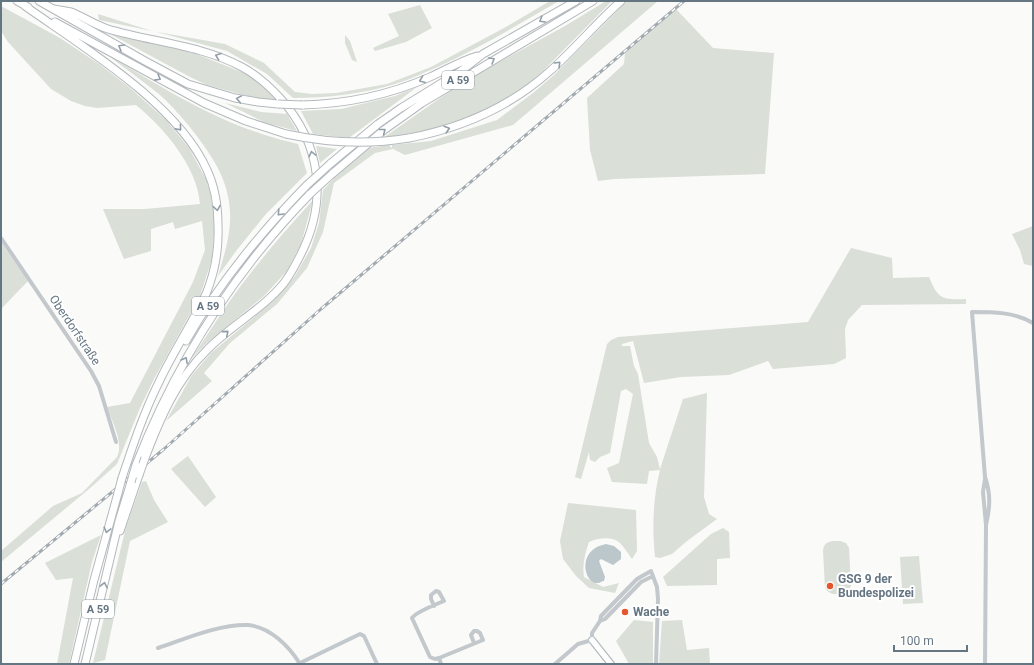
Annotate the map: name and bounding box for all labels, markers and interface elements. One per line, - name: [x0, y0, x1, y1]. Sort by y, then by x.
- one-way arrow: [539, 16, 546, 23]
- one-way arrow: [118, 45, 125, 52]
- one-way arrow: [214, 53, 221, 61]
- one-way arrow: [488, 58, 495, 65]
- one-way arrow: [553, 61, 561, 69]
- road number: A 59: [442, 71, 474, 89]
- one-way arrow: [154, 74, 161, 81]
- one-way arrow: [418, 76, 425, 84]
- one-way arrow: [236, 95, 242, 104]
- one-way arrow: [174, 123, 182, 131]
- one-way arrow: [443, 125, 450, 134]
- one-way arrow: [379, 128, 386, 135]
- one-way arrow: [308, 151, 317, 158]
- one-way arrow: [212, 205, 221, 212]
- one-way arrow: [277, 208, 285, 216]
- street label: Oberdorfstraße: [46, 292, 104, 368]
- road number: A 59: [192, 297, 224, 315]
- one-way arrow: [221, 330, 229, 337]
- one-way arrow: [181, 357, 188, 364]
- one-way arrow: [103, 527, 112, 534]
- place label: GSG 9 der Bundespolizei: [838, 572, 914, 600]
- marker: GSG 9 der Bundespolizei: [825, 581, 835, 591]
- one-way arrow: [99, 582, 107, 588]
- road number: A 59: [82, 600, 114, 618]
- place label: Wache: [633, 605, 670, 619]
- marker: Wache: [620, 607, 630, 617]
- scale bar: [894, 627, 967, 653]
- text: 100 m: [900, 634, 934, 648]

